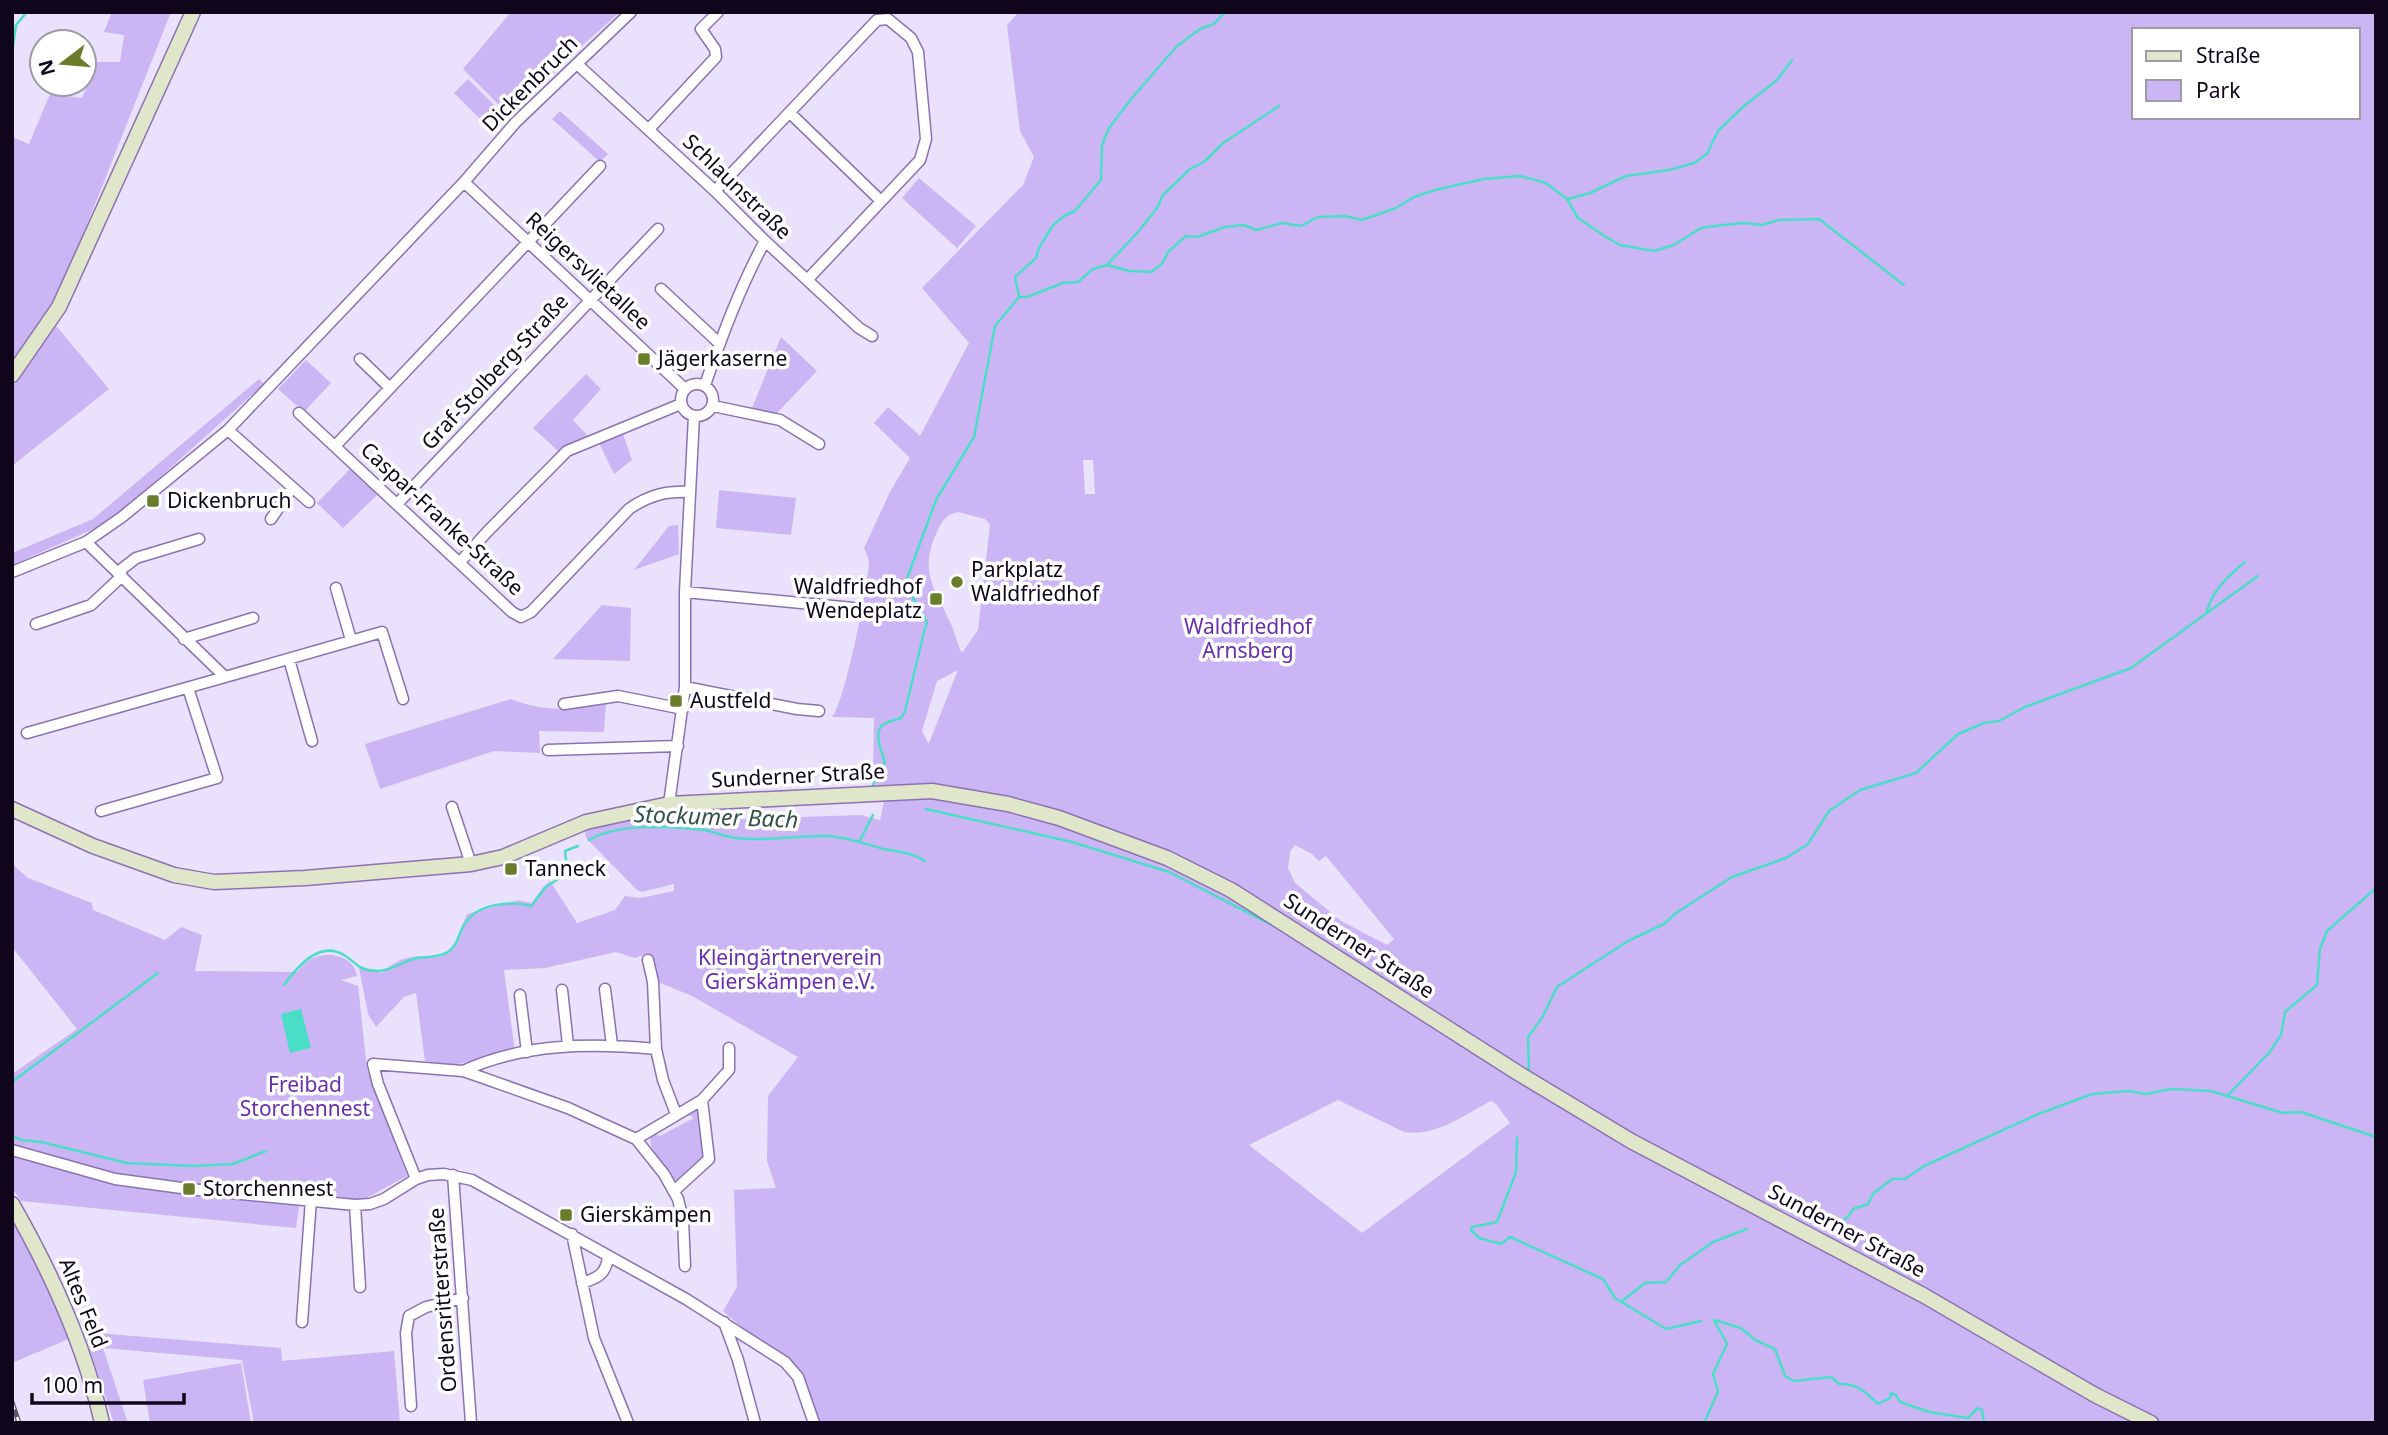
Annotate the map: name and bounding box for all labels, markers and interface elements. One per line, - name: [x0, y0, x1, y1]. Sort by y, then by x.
- north arrow: [28, 28, 98, 98]
- legend: [2132, 28, 2360, 119]
- street label: Dickenbruch: [475, 29, 583, 137]
- text: Straße: [2196, 41, 2260, 69]
- text: N: [32, 57, 61, 79]
- text: Park: [2196, 76, 2241, 104]
- street label: Schlaunstraße: [677, 127, 798, 245]
- street label: Reigersvlietallee: [520, 205, 657, 335]
- street label: Graf-Stolberg-Straße: [415, 287, 574, 455]
- place label: Jägerkaserne: [656, 344, 787, 372]
- marker: Jägerkaserne: [636, 351, 652, 367]
- street label: Caspar-Franke-Straße: [355, 435, 530, 601]
- place label: Dickenbruch: [167, 486, 292, 514]
- marker: Dickenbruch: [145, 493, 161, 509]
- place label: Parkplatz Waldfriedhof: [971, 555, 1101, 607]
- place label: Waldfriedhof Wendeplatz: [794, 572, 924, 624]
- marker: Parkplatz Waldfriedhof: [949, 574, 965, 590]
- marker: Waldfriedhof Wendeplatz: [928, 591, 944, 607]
- park label: Waldfriedhof Arnsberg: [1184, 612, 1314, 664]
- place label: Austfeld: [690, 686, 771, 714]
- marker: Austfeld: [668, 693, 684, 709]
- street label: Sunderner Straße: [710, 756, 886, 794]
- water label: Stockumer Bach: [633, 797, 799, 835]
- place label: Tanneck: [525, 854, 607, 882]
- marker: Tanneck: [503, 861, 519, 877]
- street label: Sunderner Straße: [1279, 886, 1440, 1004]
- park label: Kleingärtnerverein Gierskämpen e.V.: [698, 943, 882, 995]
- park label: Freibad Storchennest: [240, 1070, 371, 1122]
- place label: Storchennest: [203, 1174, 334, 1202]
- street label: Sunderner Straße: [1764, 1177, 1931, 1283]
- marker: Storchennest: [181, 1181, 197, 1197]
- place label: Gierskämpen: [580, 1200, 712, 1228]
- street label: Ordensritterstraße: [422, 1207, 462, 1393]
- marker: Gierskämpen: [558, 1207, 574, 1223]
- street label: Altes Feld: [53, 1253, 115, 1352]
- scale bar: [32, 1362, 184, 1406]
- text: 100 m: [42, 1371, 103, 1399]

